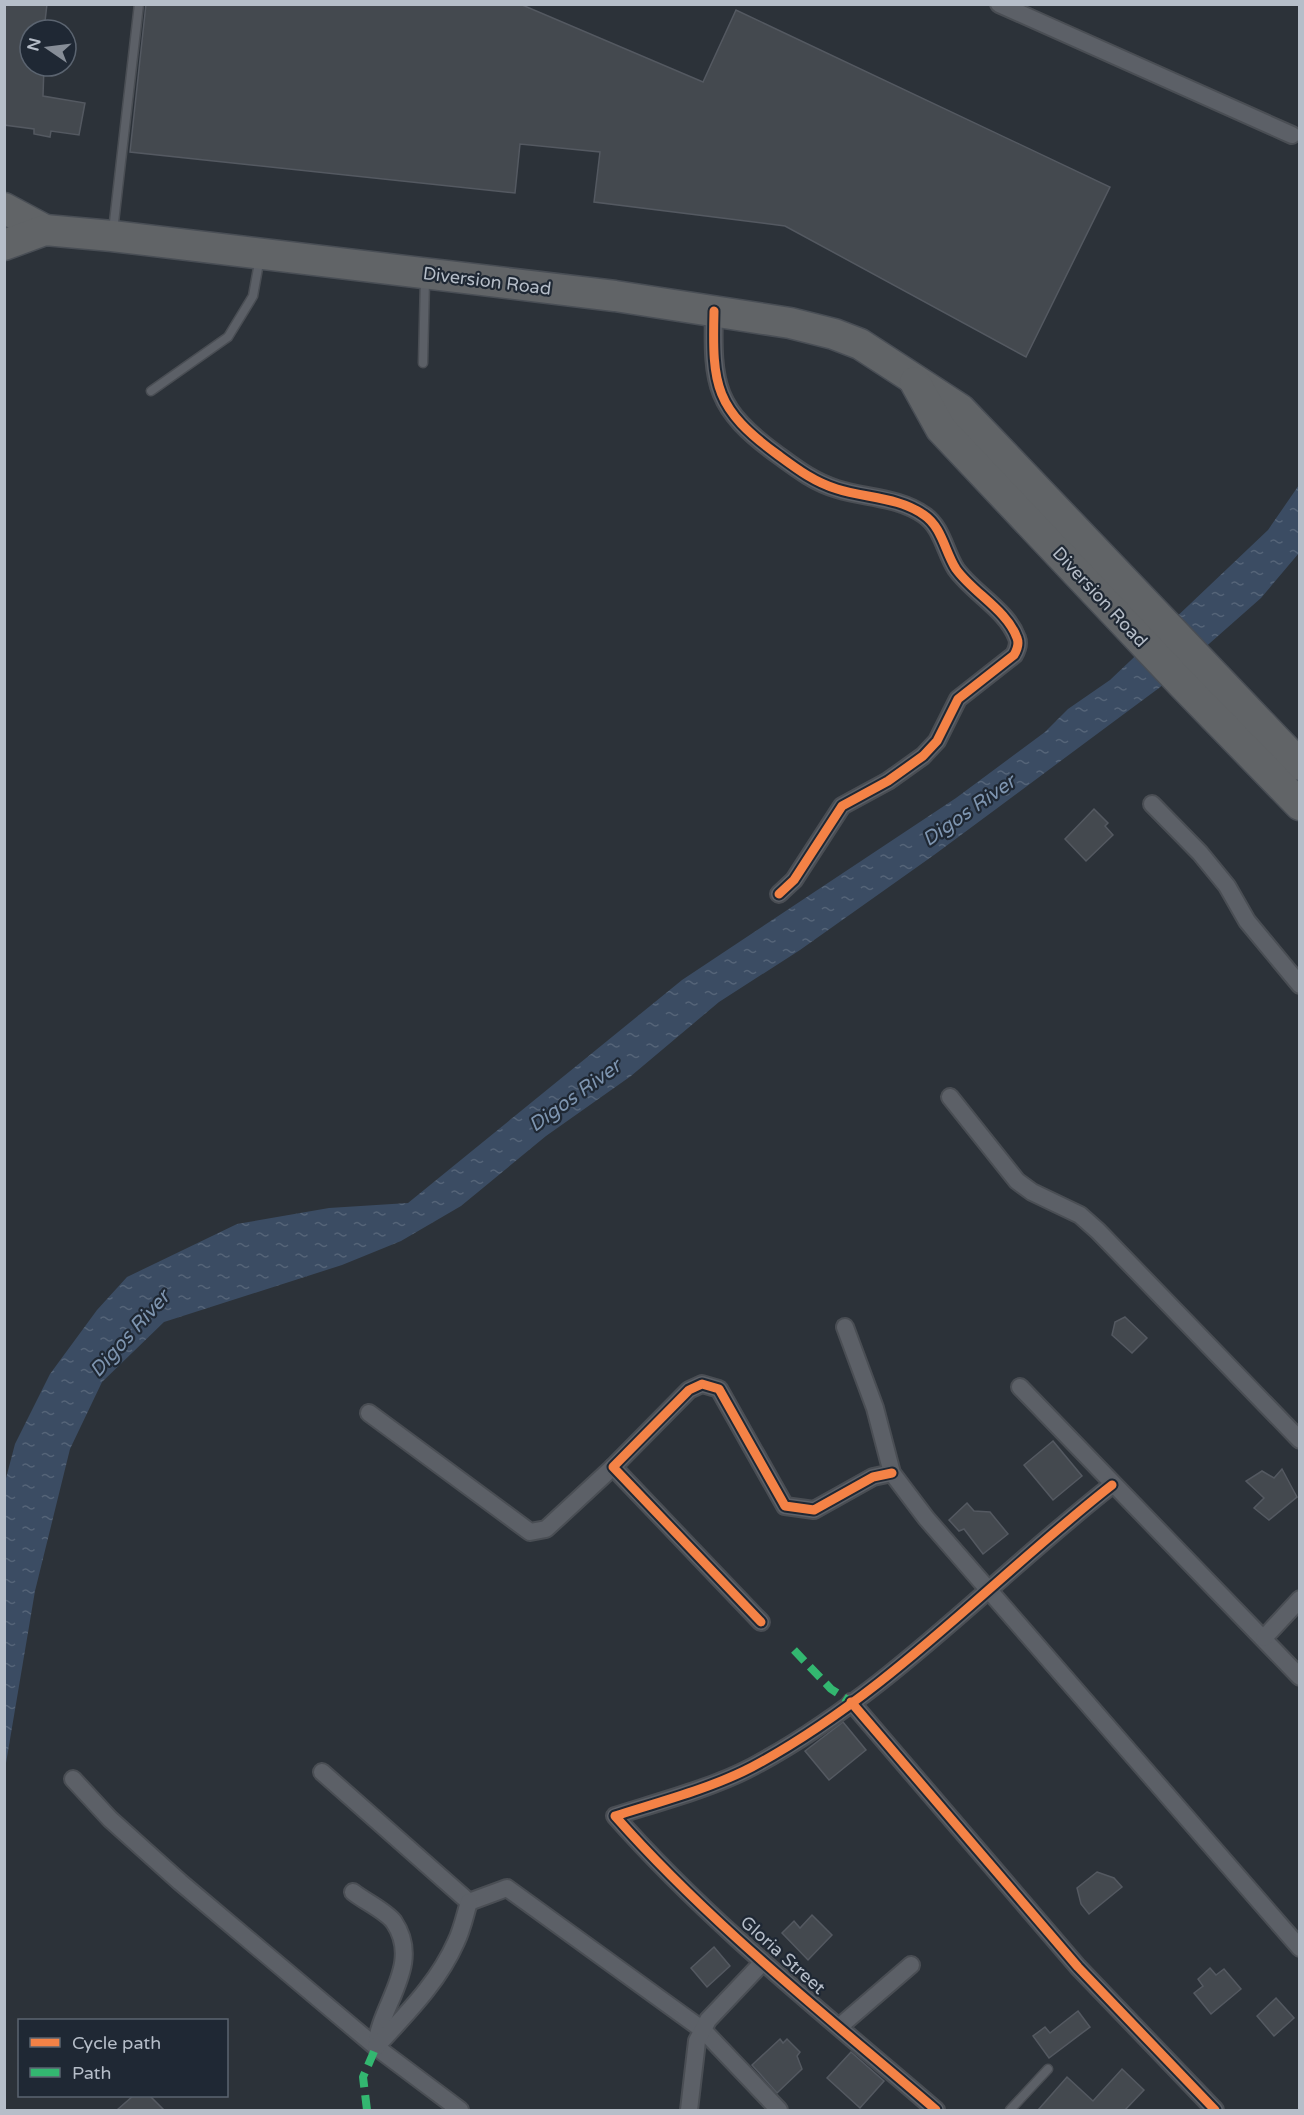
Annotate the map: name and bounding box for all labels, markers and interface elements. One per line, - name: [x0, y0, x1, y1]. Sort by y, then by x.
- north arrow: [18, 18, 78, 78]
- text: N: [23, 36, 46, 53]
- street label: Diversion Road: [422, 262, 552, 300]
- street label: Diversion Road: [1048, 542, 1152, 652]
- water label: Digos River: [918, 769, 1022, 852]
- water label: Digos River: [524, 1053, 628, 1137]
- water label: Digos River: [85, 1284, 177, 1382]
- street label: Gloria Street: [736, 1911, 830, 1999]
- legend: [18, 2019, 228, 2097]
- text: Cycle path: [72, 2032, 161, 2054]
- text: Path: [72, 2062, 111, 2084]

